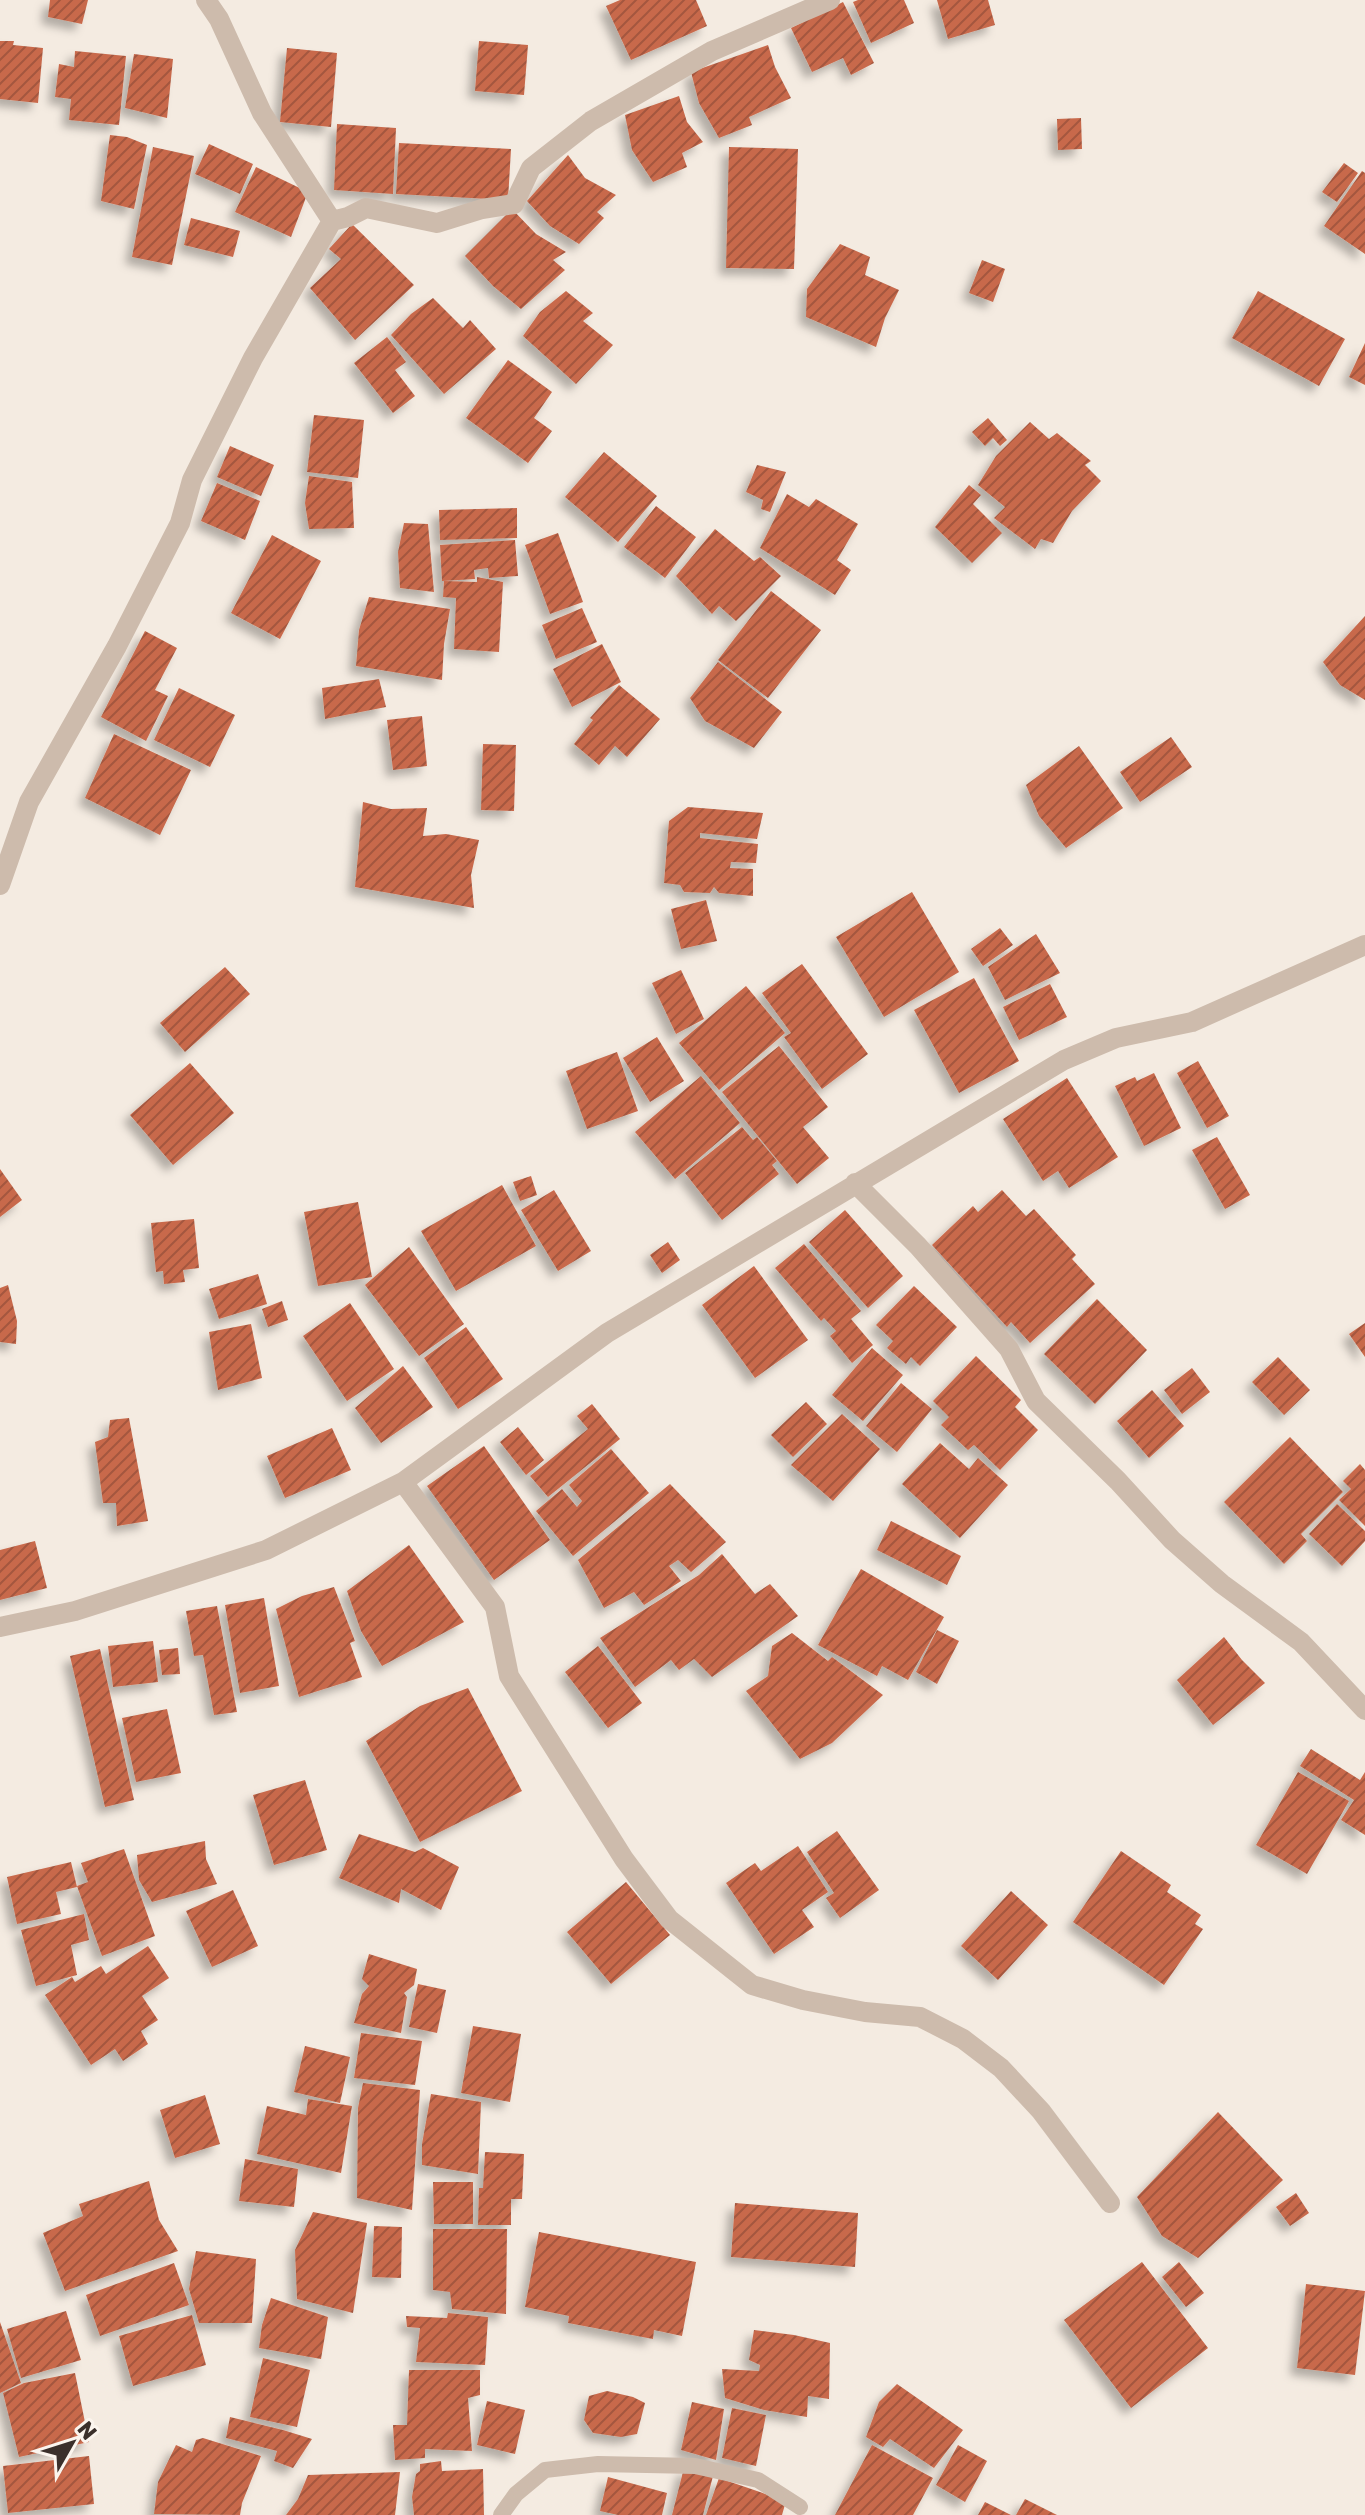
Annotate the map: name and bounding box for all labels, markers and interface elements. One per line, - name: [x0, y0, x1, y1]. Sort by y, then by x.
- north arrow: [32, 2403, 112, 2483]
- text: N: [72, 2416, 103, 2445]

